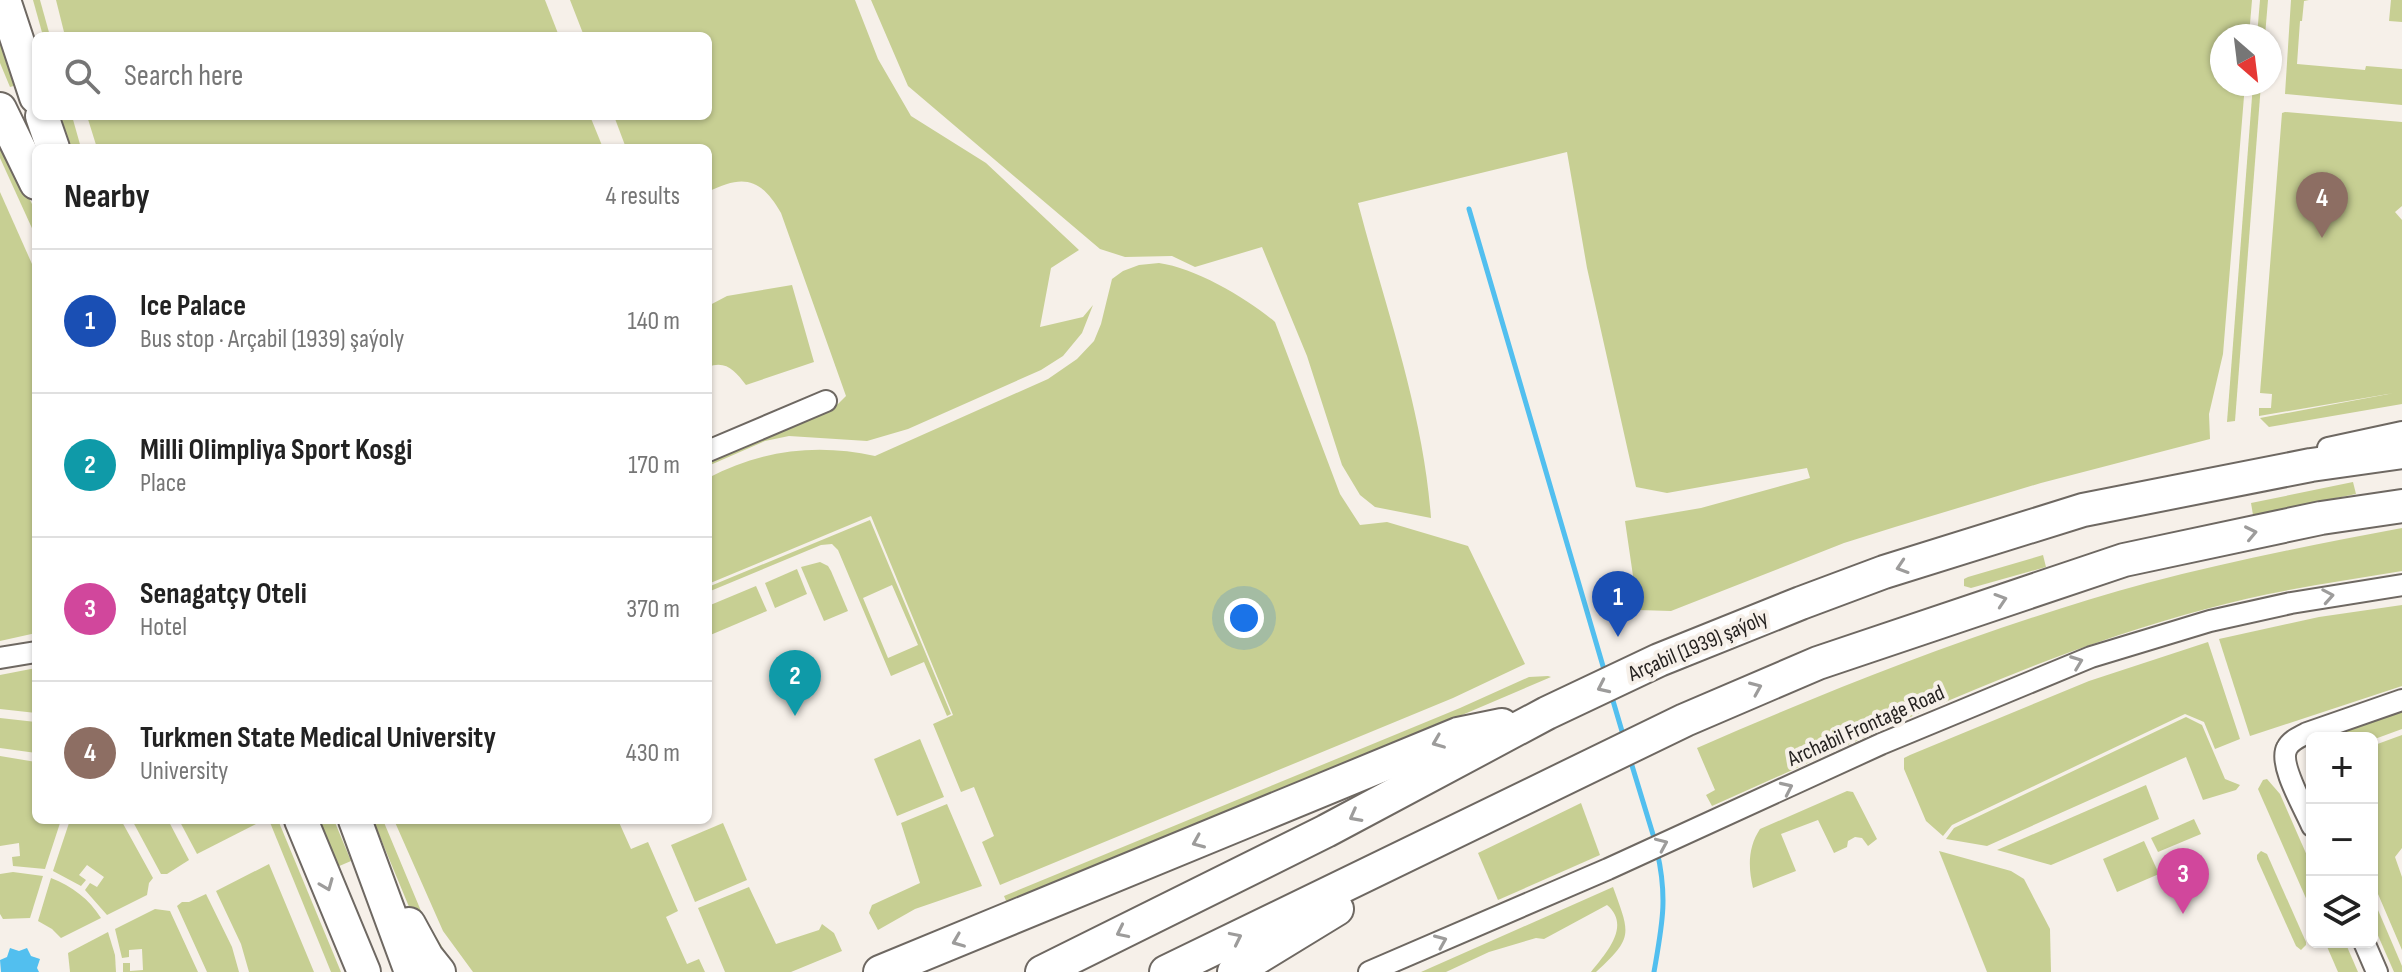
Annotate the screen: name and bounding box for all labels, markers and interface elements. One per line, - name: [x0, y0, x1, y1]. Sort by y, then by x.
- north arrow: [2210, 24, 2282, 96]
- search box: [32, 32, 712, 120]
- icon: search: [60, 54, 104, 98]
- text: Search here: [124, 58, 243, 94]
- pin: 4: [2296, 172, 2348, 238]
- text: Nearby: [64, 176, 150, 217]
- text: 4 results: [605, 181, 680, 212]
- text: Ice Palace: [140, 288, 246, 324]
- text: 1: [85, 306, 95, 337]
- text: 140 m: [628, 306, 680, 337]
- text: Bus stop · Arçabil (1939) şaýoly: [140, 324, 404, 355]
- text: Milli Olimpliya Sport Kosgi: [140, 432, 412, 468]
- text: 2: [84, 450, 96, 481]
- text: 170 m: [628, 450, 680, 481]
- text: Place: [140, 468, 187, 499]
- one-way arrow: [2244, 525, 2258, 542]
- one-way arrow: [1895, 558, 1909, 574]
- pin: 1: [1592, 571, 1644, 637]
- text: Senagatçy Oteli: [140, 576, 307, 612]
- one-way arrow: [2321, 588, 2335, 605]
- text: 3: [84, 594, 96, 625]
- text: 370 m: [626, 594, 680, 625]
- one-way arrow: [1993, 594, 2007, 610]
- your location: [1224, 598, 1264, 638]
- street label: Arçabil (1939) şaýoly: [1623, 604, 1772, 688]
- text: Hotel: [140, 612, 187, 643]
- pin: 2: [769, 650, 821, 716]
- one-way arrow: [2069, 655, 2083, 672]
- one-way arrow: [1596, 677, 1611, 693]
- street label: Archabil Frontage Road: [1782, 679, 1949, 773]
- one-way arrow: [1748, 682, 1762, 698]
- text: Turkmen State Medical University: [140, 720, 496, 756]
- map controls: [2306, 732, 2378, 948]
- button: +: [2306, 732, 2378, 804]
- one-way arrow: [1432, 733, 1446, 749]
- text: 4: [84, 738, 96, 769]
- text: 430 m: [626, 738, 680, 769]
- text: University: [140, 756, 228, 787]
- one-way arrow: [1778, 781, 1793, 797]
- button: −: [2306, 804, 2378, 876]
- one-way arrow: [1348, 806, 1363, 821]
- one-way arrow: [1192, 832, 1206, 848]
- one-way arrow: [1654, 838, 1668, 854]
- pin: 3: [2157, 848, 2209, 914]
- button: layers: [2306, 876, 2378, 948]
- one-way arrow: [318, 877, 334, 891]
- one-way arrow: [1116, 922, 1131, 938]
- one-way arrow: [952, 931, 966, 948]
- one-way arrow: [1228, 932, 1243, 948]
- one-way arrow: [1433, 935, 1447, 951]

